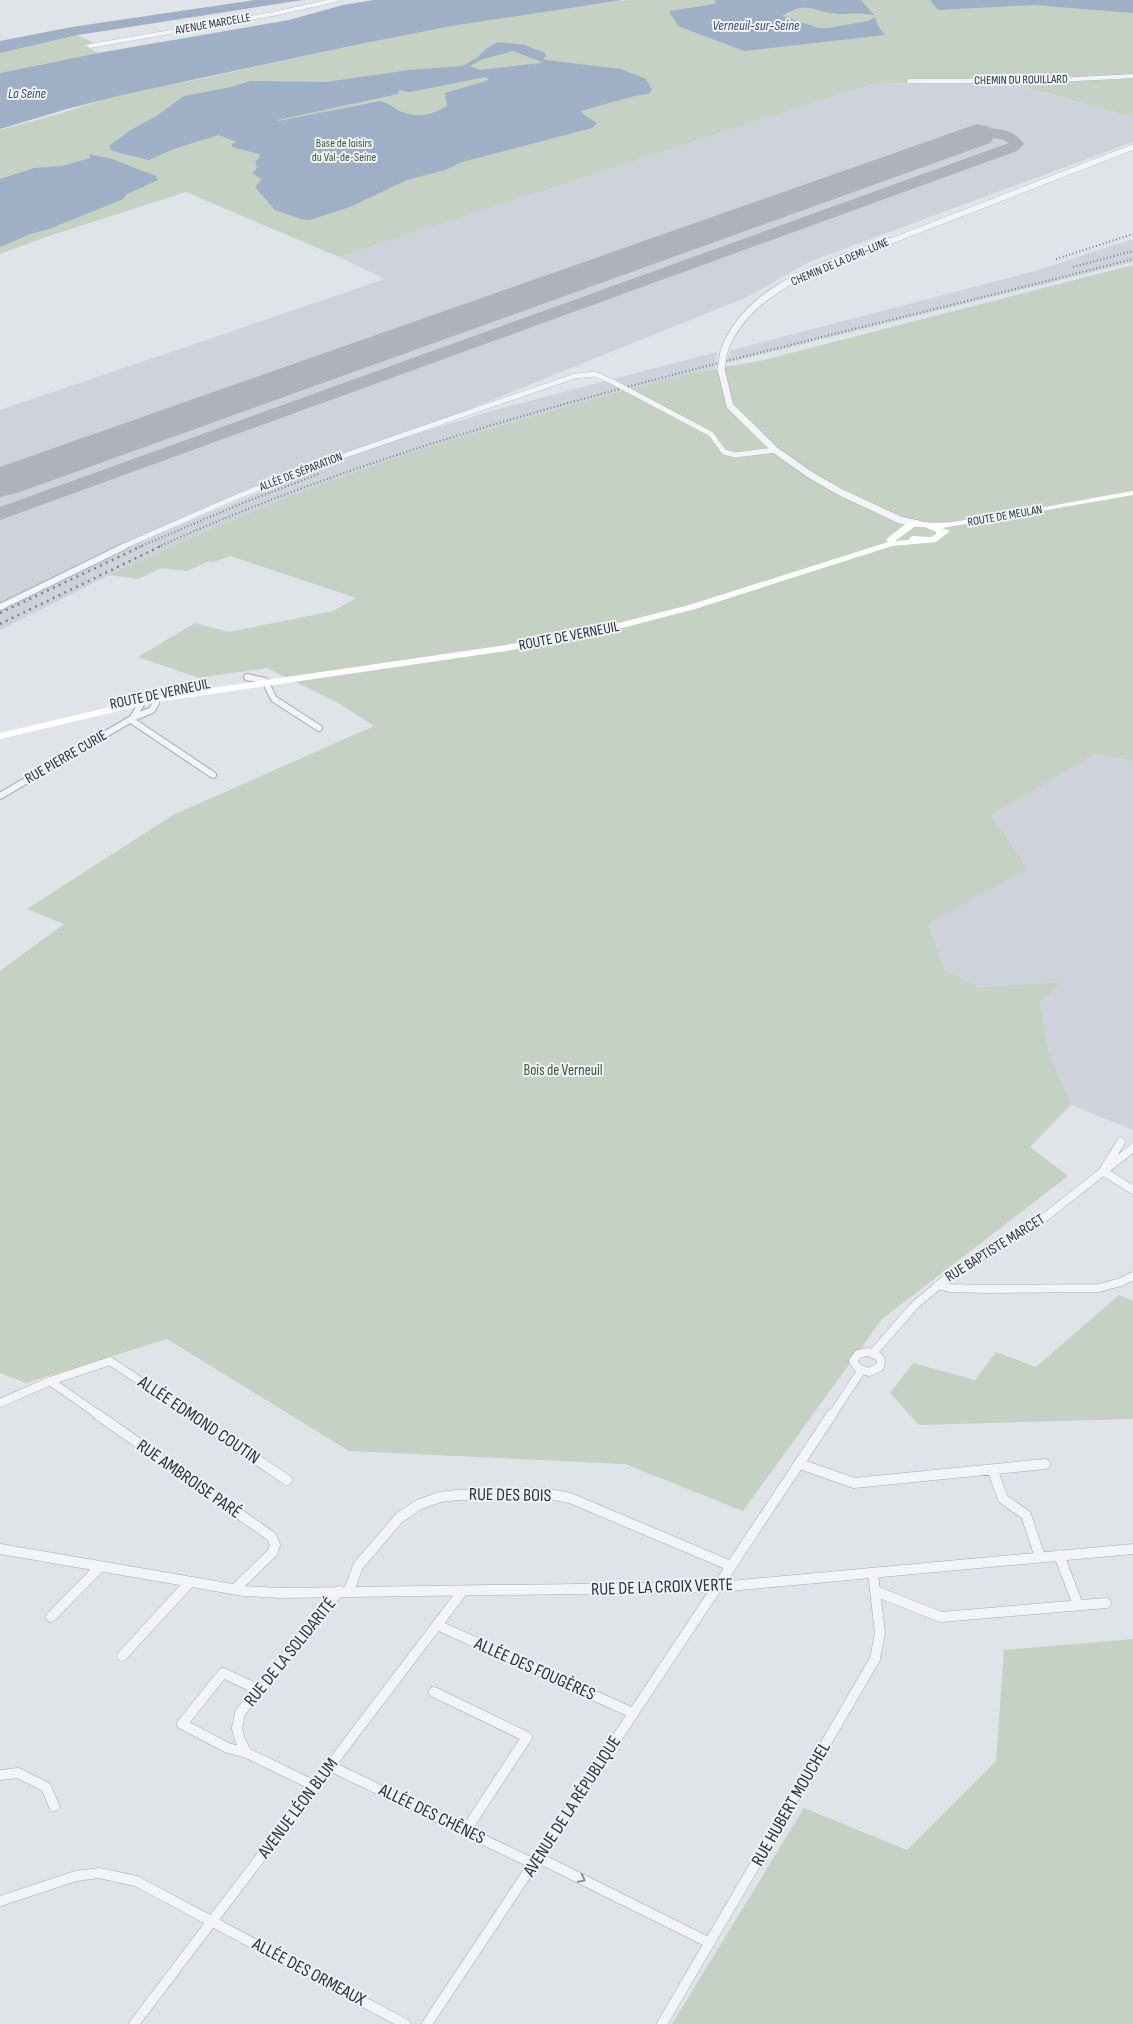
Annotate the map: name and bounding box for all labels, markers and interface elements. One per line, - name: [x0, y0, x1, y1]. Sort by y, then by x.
- street label: AVENUE MARCELLE: [173, 10, 252, 38]
- water label: Verneuil-sur-Seine: [713, 17, 800, 34]
- street label: CHEMIN DU ROUILLARD: [974, 72, 1068, 88]
- water label: La Seine: [8, 85, 47, 102]
- park label: Base de loisirs du Val-de-Seine: [312, 136, 376, 165]
- street label: CHEMIN DE LA DEMI-LUNE: [789, 235, 891, 289]
- street label: ALLÉE DE SÉPARATION: [256, 449, 345, 495]
- street label: ROUTE DE MEULAN: [966, 502, 1044, 530]
- street label: ROUTE DE VERNEUIL: [517, 617, 621, 655]
- street label: ROUTE DE VERNEUIL: [108, 674, 212, 714]
- street label: RUE PIERRE CURIE: [22, 726, 110, 788]
- park label: Bois de Verneuil: [523, 1061, 603, 1080]
- street label: RUE BAPTISTE MARCET: [942, 1210, 1048, 1286]
- street label: ALLÉE EDMOND COUTIN: [133, 1371, 264, 1468]
- street label: RUE AMBROISE PARÉ: [133, 1435, 245, 1523]
- street label: RUE DES BOIS: [469, 1484, 552, 1506]
- street label: RUE DE LA CROIX VERTE: [591, 1574, 733, 1600]
- street label: RUE DE LA SOLIDARITÉ: [240, 1593, 340, 1711]
- street label: ALLÉE DES FOUGÈRES: [470, 1633, 599, 1705]
- street label: AVENUE DE LA RÉPUBLIQUE: [518, 1732, 625, 1881]
- street label: RUE HUBERT MOUCHEL: [747, 1738, 835, 1870]
- street label: AVENUE LÉON BLUM: [253, 1754, 342, 1863]
- street label: ALLÉE DES CHÊNES: [375, 1779, 489, 1849]
- one-way arrow: [577, 1873, 586, 1883]
- street label: ALLÉE DES ORMEAUX: [248, 1933, 369, 2011]

